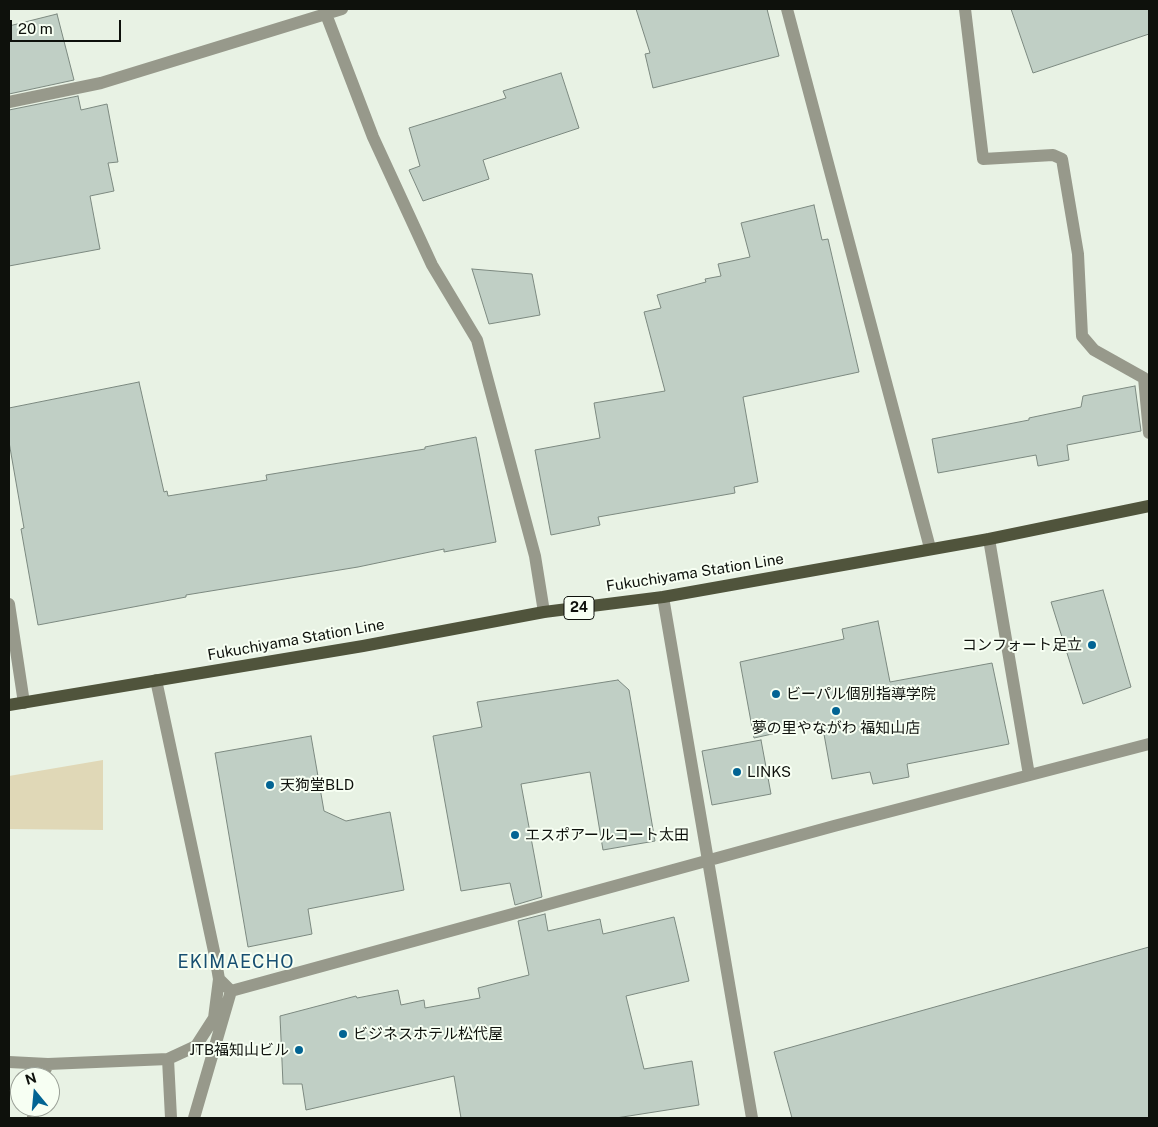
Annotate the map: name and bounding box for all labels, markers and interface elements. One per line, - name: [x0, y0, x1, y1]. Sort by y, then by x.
- scale bar: [12, 10, 124, 42]
- text: 20 m: [18, 20, 53, 37]
- street label: Fukuchiyama Station Line: [605, 550, 785, 596]
- road number: 24: [564, 596, 594, 620]
- street label: Fukuchiyama Station Line: [206, 616, 386, 664]
- place label: コンフォート足立: [962, 636, 1082, 654]
- marker: コンフォート足立: [1086, 639, 1098, 651]
- place label: ビーパル個別指導学院: [786, 685, 936, 703]
- marker: ビーパル個別指導学院: [770, 688, 782, 700]
- marker: 夢の里やながわ 福知山店: [830, 705, 842, 717]
- place label: 夢の里やながわ 福知山店: [752, 719, 920, 737]
- place label: LINKS: [747, 763, 791, 781]
- marker: LINKS: [731, 766, 743, 778]
- place label: 天狗堂BLD: [280, 776, 354, 794]
- marker: 天狗堂BLD: [264, 779, 276, 791]
- place label: エスポアールコート太田: [525, 826, 689, 844]
- marker: エスポアールコート太田: [509, 829, 521, 841]
- district label: EKIMAECHO: [176, 951, 296, 973]
- place label: ビジネスホテル松代屋: [353, 1025, 503, 1043]
- marker: ビジネスホテル松代屋: [337, 1028, 349, 1040]
- place label: JTB福知山ビル: [189, 1041, 289, 1059]
- marker: JTB福知山ビル: [293, 1044, 305, 1056]
- north arrow: [10, 1067, 60, 1117]
- text: N: [23, 1069, 38, 1088]

